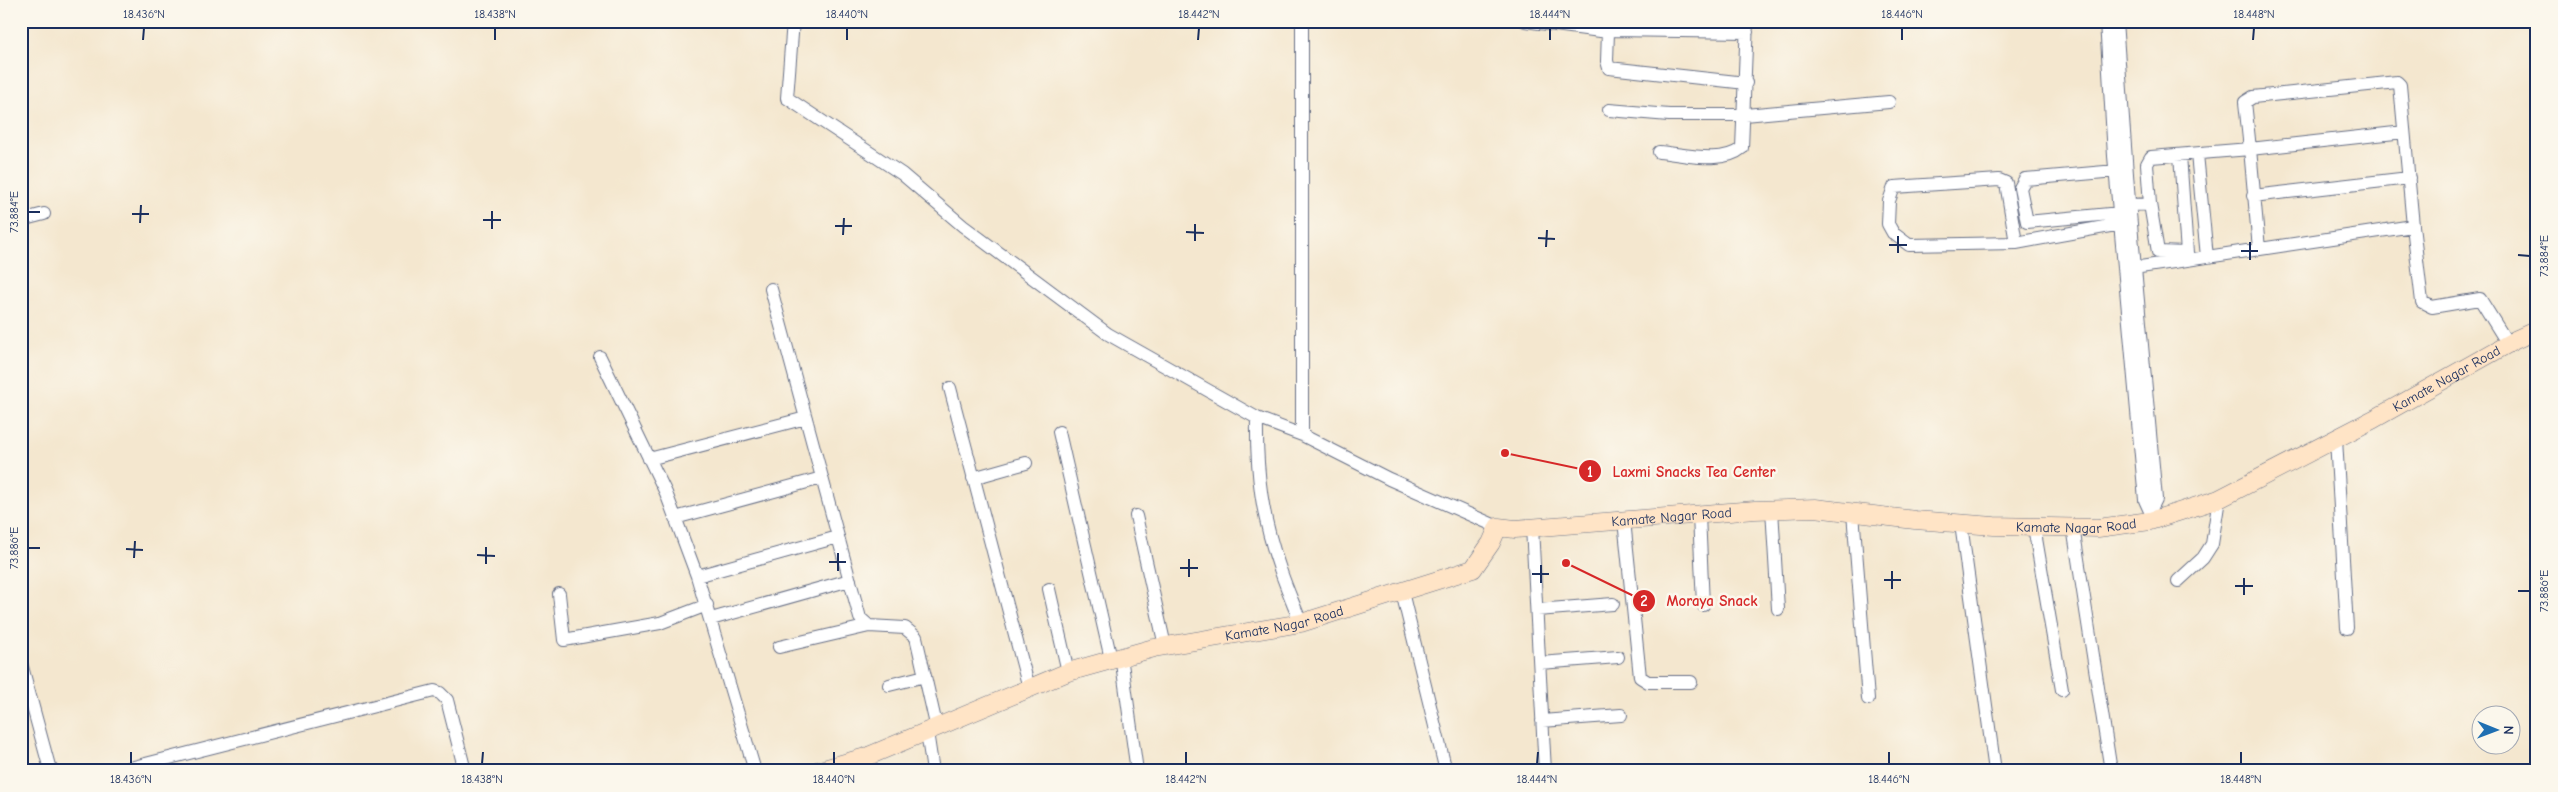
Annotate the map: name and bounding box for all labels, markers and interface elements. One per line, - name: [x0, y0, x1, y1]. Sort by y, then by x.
- text: 18.436°N: [123, 7, 165, 21]
- text: 18.438°N: [474, 7, 516, 21]
- text: 18.440°N: [826, 7, 868, 21]
- text: 18.442°N: [1178, 7, 1220, 21]
- text: 18.444°N: [1529, 7, 1571, 21]
- text: 18.446°N: [1881, 7, 1923, 21]
- text: 18.448°N: [2233, 7, 2275, 21]
- text: 73.884°E: [7, 191, 21, 233]
- text: 73.884°E: [2537, 235, 2551, 277]
- street label: Kamate Nagar Road: [2390, 342, 2503, 415]
- callout: Laxmi Snacks Tea Center: [1578, 456, 1786, 486]
- text: 1: [1587, 463, 1593, 481]
- text: Laxmi Snacks Tea Center: [1612, 463, 1776, 481]
- street label: Kamate Nagar Road: [1611, 503, 1732, 530]
- street label: Kamate Nagar Road: [2016, 514, 2137, 537]
- text: 73.886°E: [7, 527, 21, 569]
- text: 73.886°E: [2537, 570, 2551, 612]
- callout: Moraya Snack: [1631, 586, 1767, 616]
- text: 2: [1640, 592, 1648, 610]
- text: Moraya Snack: [1667, 592, 1758, 610]
- street label: Kamate Nagar Road: [1224, 602, 1345, 644]
- north arrow: [2470, 704, 2520, 754]
- text: N: [2500, 726, 2517, 735]
- text: 18.436°N: [110, 772, 152, 786]
- text: 18.438°N: [461, 772, 503, 786]
- text: 18.440°N: [813, 772, 855, 786]
- text: 18.442°N: [1165, 772, 1207, 786]
- text: 18.444°N: [1516, 772, 1558, 786]
- text: 18.446°N: [1868, 772, 1910, 786]
- text: 18.448°N: [2220, 772, 2262, 786]

